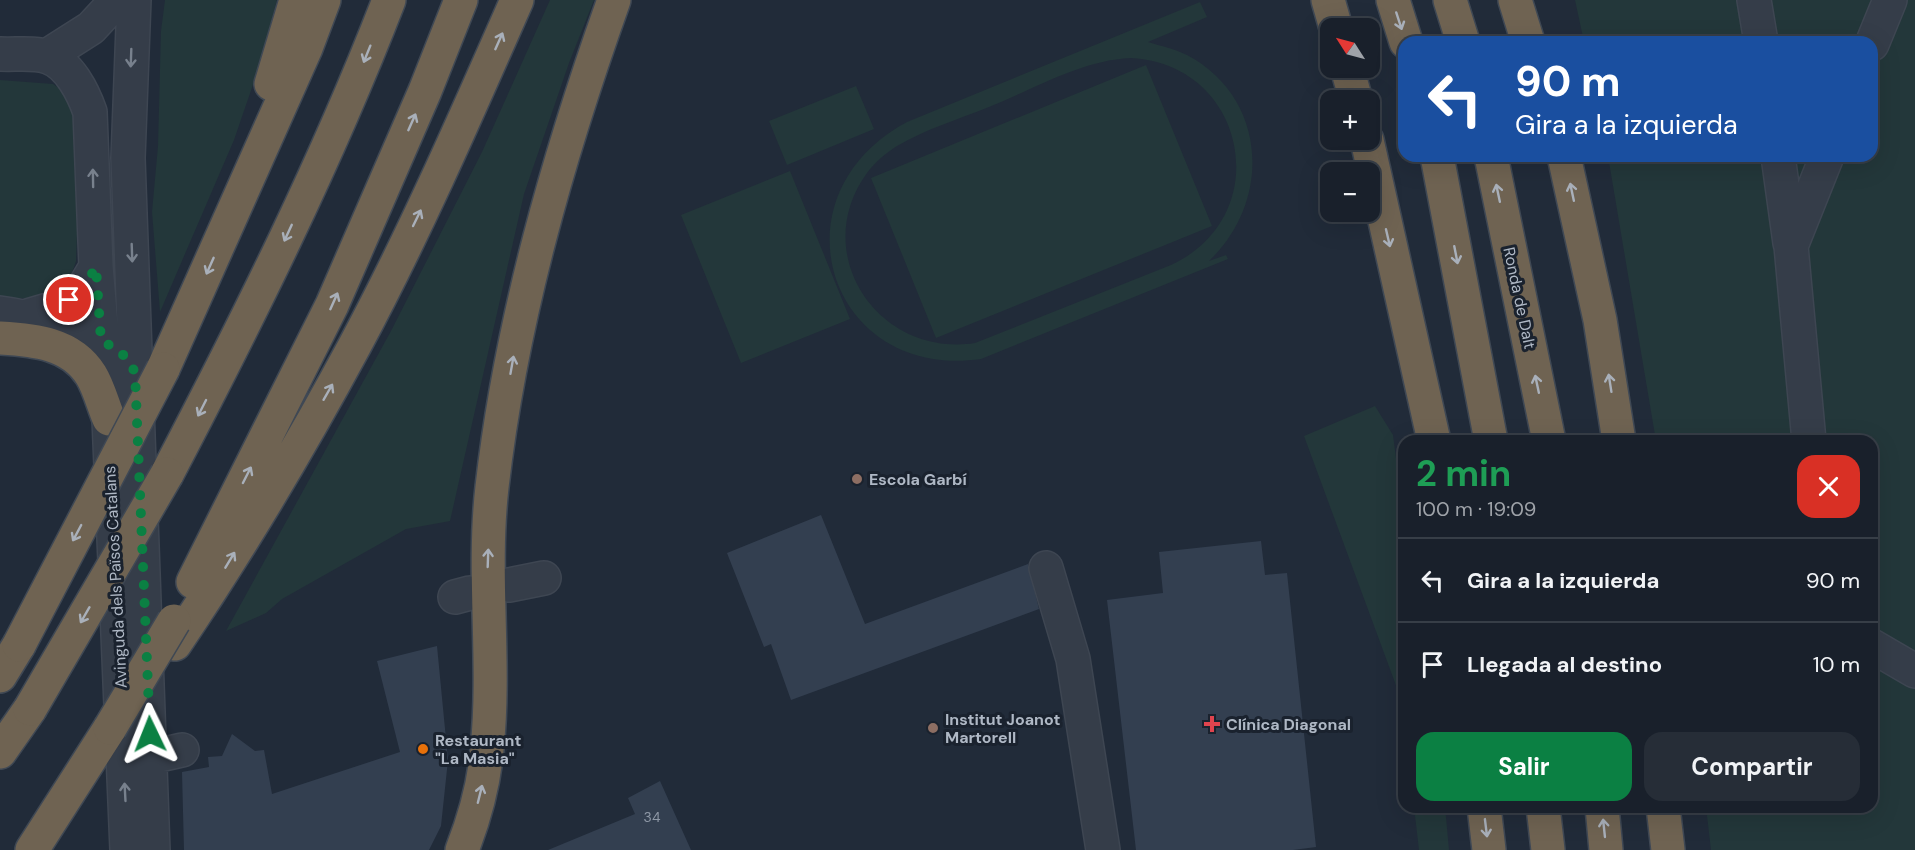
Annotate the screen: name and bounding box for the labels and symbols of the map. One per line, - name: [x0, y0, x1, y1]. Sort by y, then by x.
- one-way arrow: [1395, 11, 1406, 30]
- north arrow: [1320, 18, 1380, 78]
- one-way arrow: [494, 33, 505, 51]
- one-way arrow: [361, 45, 372, 63]
- one-way arrow: [125, 48, 137, 68]
- one-way arrow: [407, 113, 418, 132]
- one-way arrow: [88, 168, 99, 188]
- one-way arrow: [1492, 183, 1503, 203]
- one-way arrow: [1566, 183, 1577, 202]
- one-way arrow: [412, 210, 424, 228]
- one-way arrow: [282, 223, 294, 241]
- one-way arrow: [1383, 228, 1395, 247]
- one-way arrow: [126, 243, 137, 263]
- one-way arrow: [1451, 244, 1462, 264]
- street label: Ronda de Dalt: [1498, 245, 1541, 351]
- one-way arrow: [204, 256, 216, 274]
- pin: [43, 274, 94, 325]
- one-way arrow: [328, 292, 340, 310]
- one-way arrow: [507, 355, 518, 375]
- one-way arrow: [1531, 374, 1542, 394]
- one-way arrow: [1604, 374, 1615, 394]
- one-way arrow: [323, 383, 334, 401]
- one-way arrow: [196, 398, 207, 416]
- street label: Avinguda dels Països Catalans: [99, 465, 132, 689]
- one-way arrow: [241, 467, 253, 484]
- place label: Escola Garbí: [869, 469, 968, 490]
- marker: Escola Garbí: [850, 472, 864, 486]
- one-way arrow: [71, 523, 82, 541]
- one-way arrow: [482, 548, 493, 568]
- one-way arrow: [224, 552, 236, 569]
- one-way arrow: [79, 606, 90, 624]
- position arrow: [118, 702, 182, 766]
- place label: Institut Joanot Martorell: [945, 709, 1060, 748]
- place label: Clínica Diagonal: [1226, 714, 1351, 735]
- marker: Clínica Diagonal: [1203, 715, 1221, 733]
- marker: Institut Joanot Martorell: [926, 721, 940, 735]
- place label: Restaurant "La Masia": [435, 730, 521, 769]
- marker: Restaurant "La Masia": [416, 742, 430, 756]
- one-way arrow: [120, 782, 131, 802]
- one-way arrow: [474, 785, 486, 804]
- house number: 34: [644, 808, 661, 826]
- one-way arrow: [1481, 818, 1492, 838]
- one-way arrow: [1598, 819, 1609, 839]

